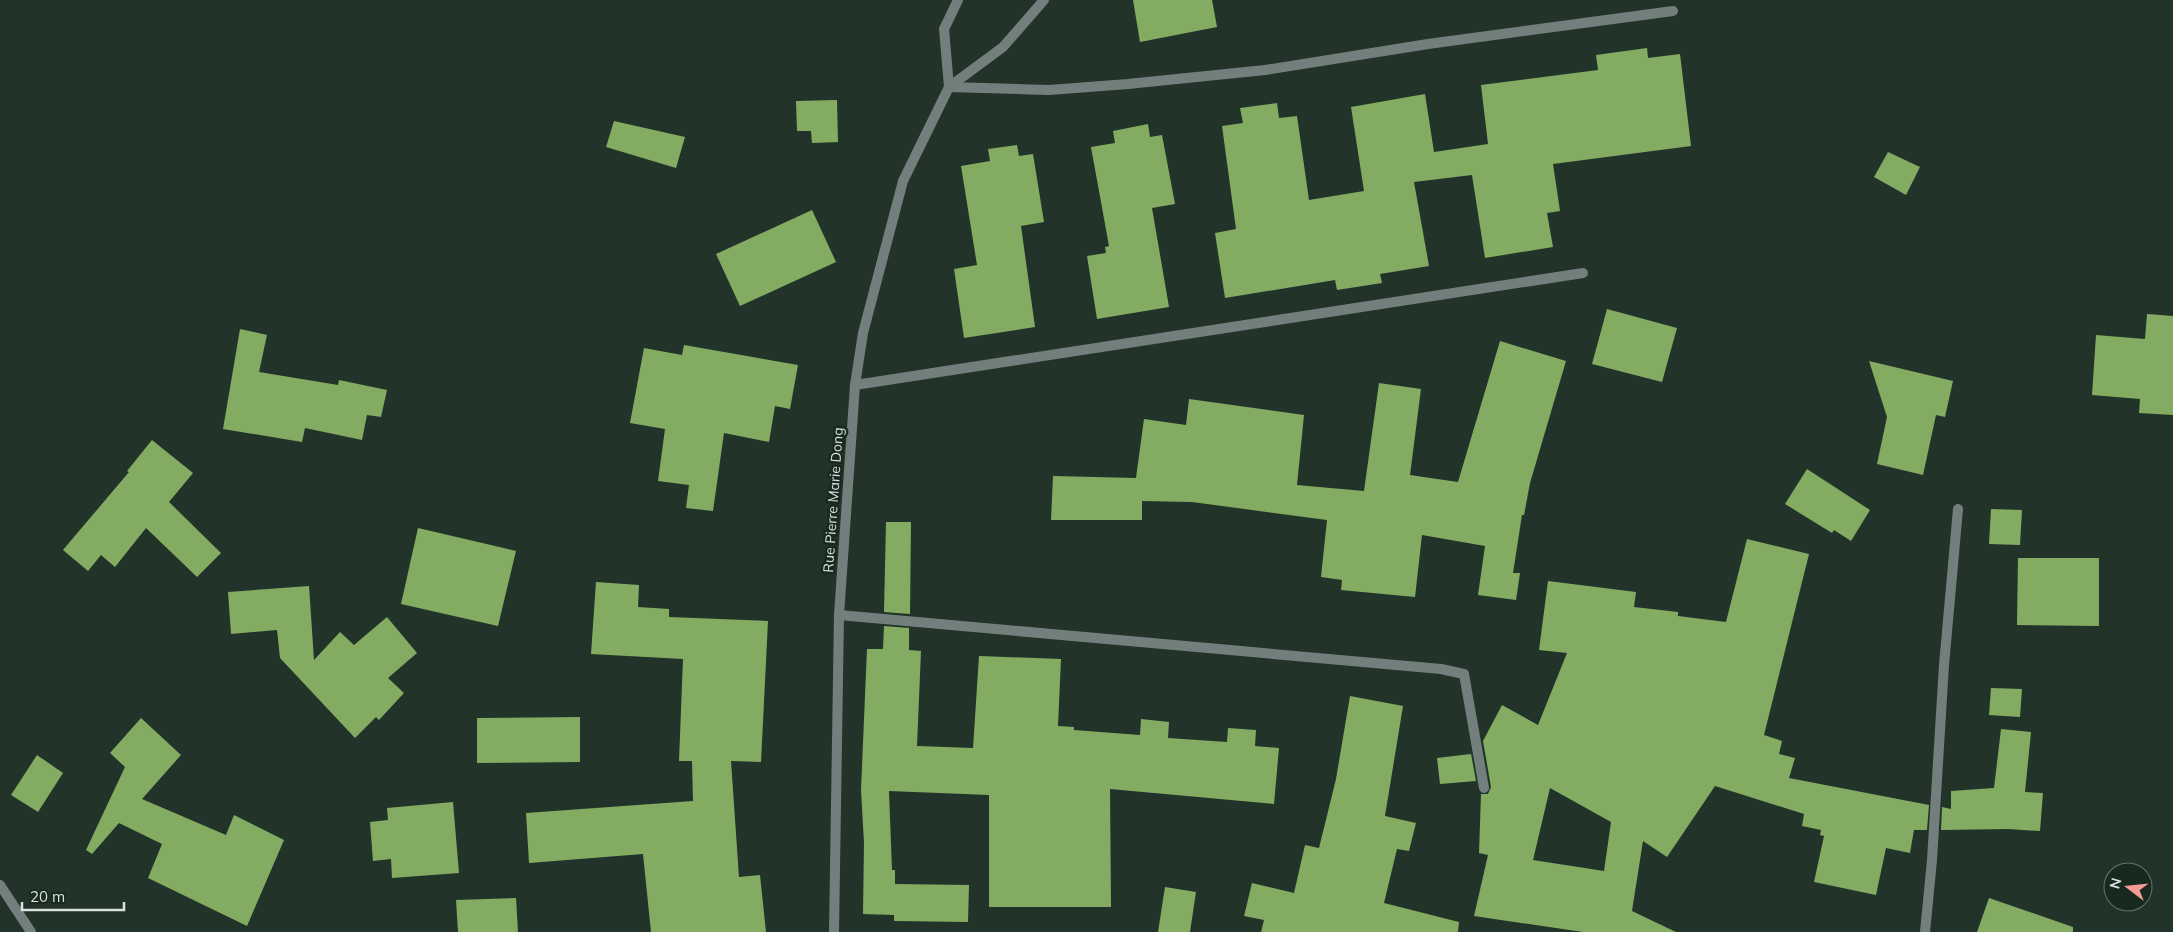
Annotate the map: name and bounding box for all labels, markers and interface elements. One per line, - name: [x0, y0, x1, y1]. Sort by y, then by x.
- street label: Rue Pierre Marie Dong: [819, 427, 847, 573]
- north arrow: [2103, 862, 2153, 912]
- text: N: [2105, 876, 2126, 891]
- scale bar: [22, 880, 125, 912]
- text: 20 m: [30, 887, 65, 906]

